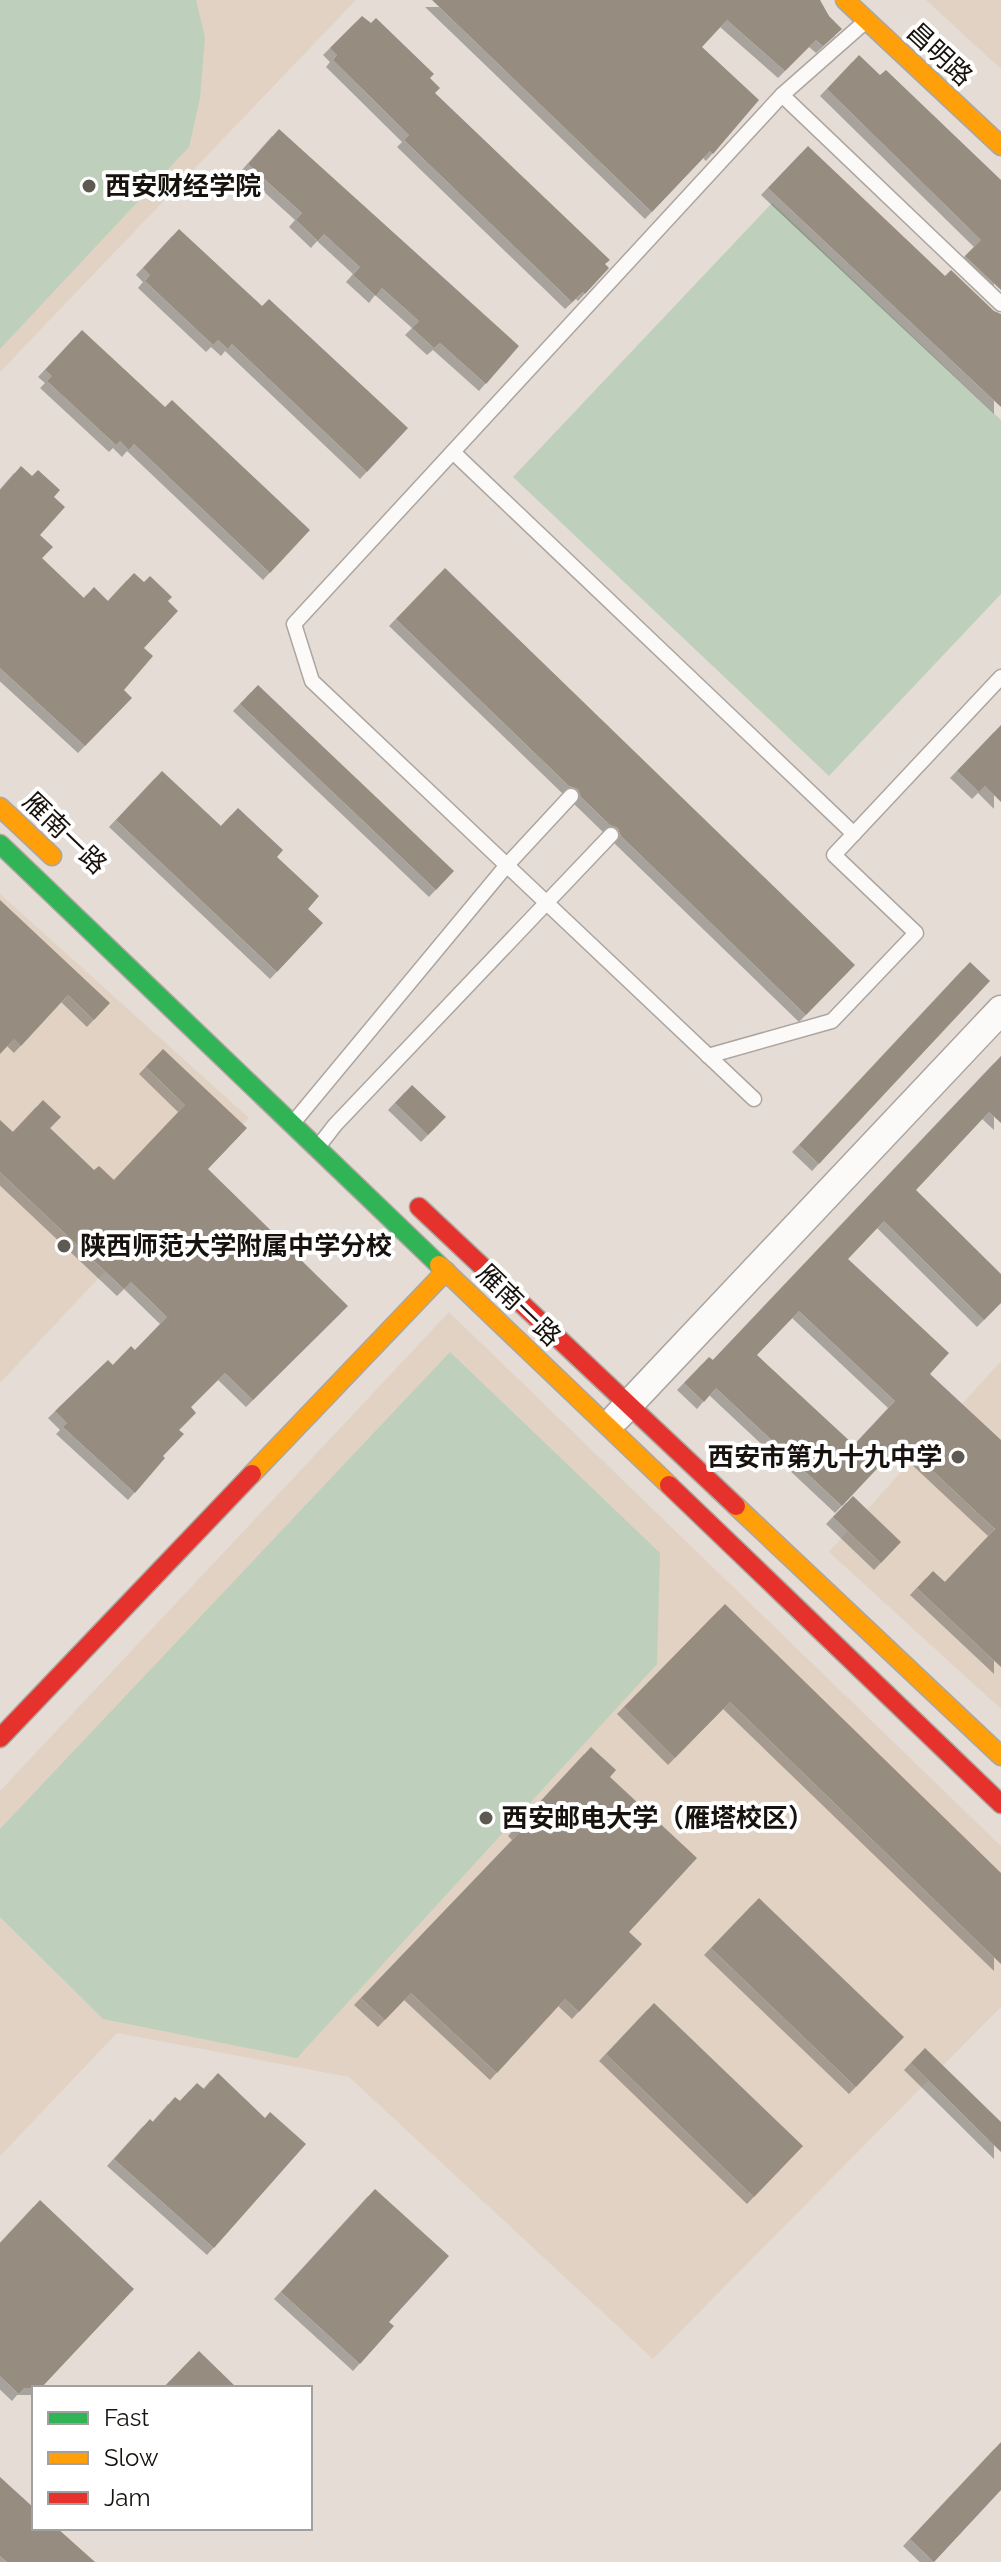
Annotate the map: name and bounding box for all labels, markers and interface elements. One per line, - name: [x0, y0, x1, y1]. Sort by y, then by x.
- street label: 昌明路: [901, 16, 979, 92]
- place label: 西安财经学院: [105, 171, 261, 201]
- marker: 西安财经学院: [80, 177, 98, 195]
- street label: 雁南一路: [17, 786, 113, 880]
- place label: 陕西师范大学附属中学分校: [80, 1231, 392, 1261]
- marker: 陕西师范大学附属中学分校: [55, 1237, 73, 1255]
- street label: 雁南一路: [471, 1258, 567, 1352]
- place label: 西安市第九十九中学: [708, 1442, 942, 1472]
- marker: 西安市第九十九中学: [949, 1448, 967, 1466]
- place label: 西安邮电大学（雁塔校区）: [502, 1803, 814, 1833]
- marker: 西安邮电大学（雁塔校区）: [477, 1809, 495, 1827]
- legend: [32, 2386, 312, 2530]
- text: Fast: [104, 2403, 149, 2432]
- text: Slow: [104, 2443, 159, 2472]
- text: Jam: [104, 2483, 150, 2512]

